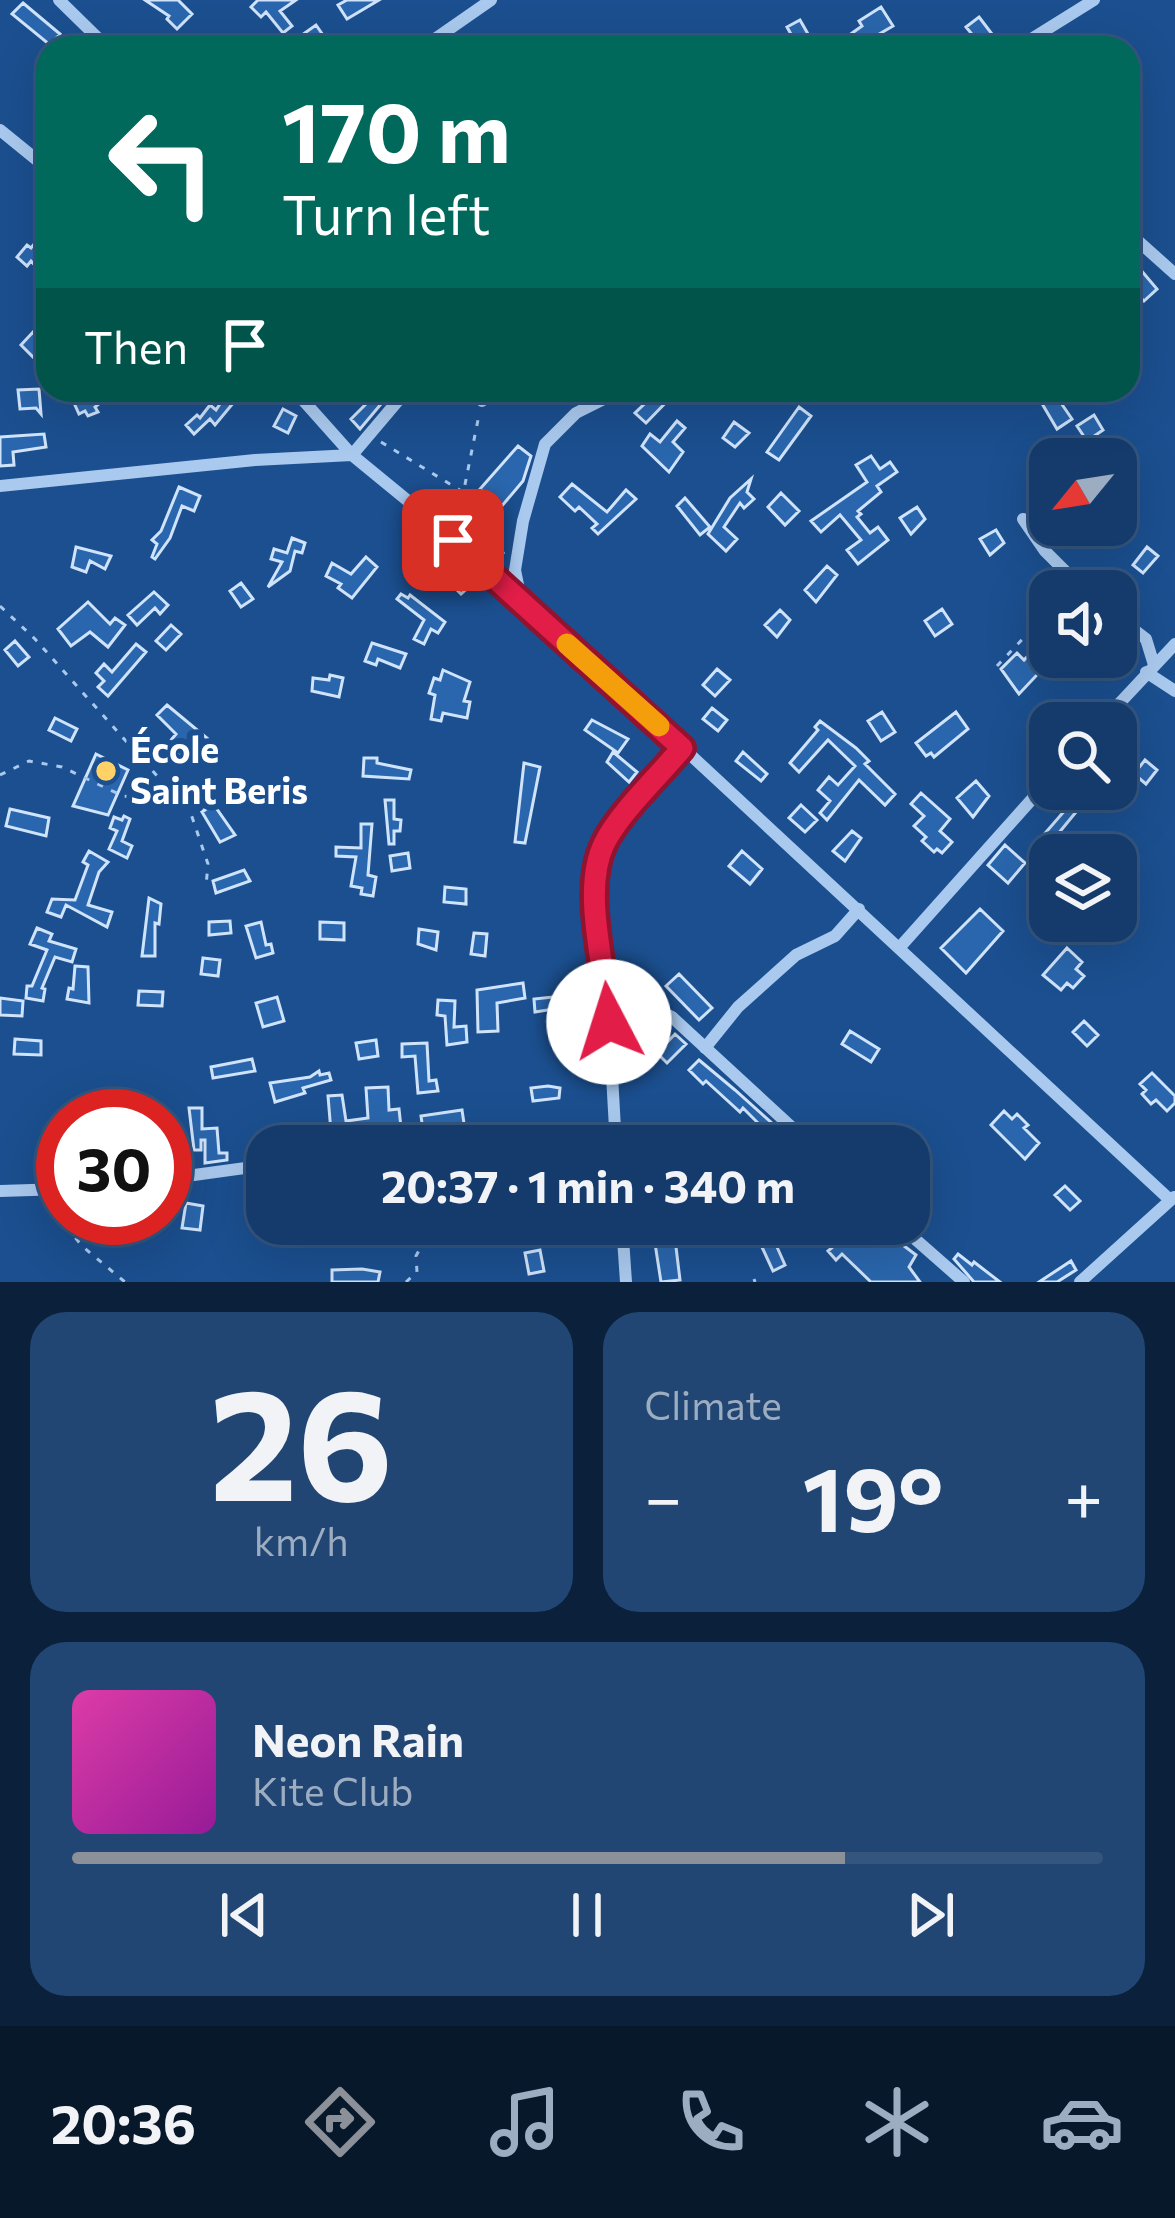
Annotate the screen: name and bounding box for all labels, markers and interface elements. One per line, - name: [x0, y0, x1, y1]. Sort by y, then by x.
- text: 170 m: [282, 78, 511, 180]
- icon: left: [84, 84, 240, 240]
- text: Turn left: [282, 180, 490, 246]
- icon: arrive: [212, 312, 278, 378]
- text: Then: [84, 318, 188, 373]
- north arrow: [1029, 438, 1137, 546]
- map controls: [1029, 438, 1137, 942]
- pin: [402, 489, 504, 591]
- icon: arrive: [420, 507, 486, 573]
- button: sound: [1029, 570, 1137, 678]
- button: search: [1029, 702, 1137, 810]
- place label: École Saint Beris: [130, 726, 308, 811]
- marker: École Saint Beris: [93, 758, 119, 784]
- button: layers: [1029, 834, 1137, 942]
- position arrow: [546, 959, 672, 1085]
- speed limit sign: 30: [36, 1089, 192, 1245]
- text: 20:37 · 1 min · 340 m: [381, 1157, 795, 1212]
- text: 26: [209, 1342, 393, 1533]
- text: Climate: [645, 1380, 782, 1428]
- text: 19°: [802, 1440, 944, 1551]
- text: −: [645, 1455, 682, 1536]
- text: +: [1064, 1455, 1103, 1536]
- text: km/h: [254, 1516, 349, 1564]
- text: Neon Rain: [252, 1711, 464, 1766]
- text: Kite Club: [252, 1766, 413, 1814]
- icon: previous: [211, 1882, 277, 1948]
- icon: pause: [554, 1882, 620, 1948]
- icon: next: [898, 1882, 964, 1948]
- icon: directions: [298, 2080, 382, 2164]
- icon: music: [483, 2080, 567, 2164]
- icon: phone: [669, 2080, 753, 2164]
- icon: climate: [855, 2080, 939, 2164]
- icon: car: [1040, 2080, 1124, 2164]
- text: 20:36: [51, 2089, 196, 2155]

